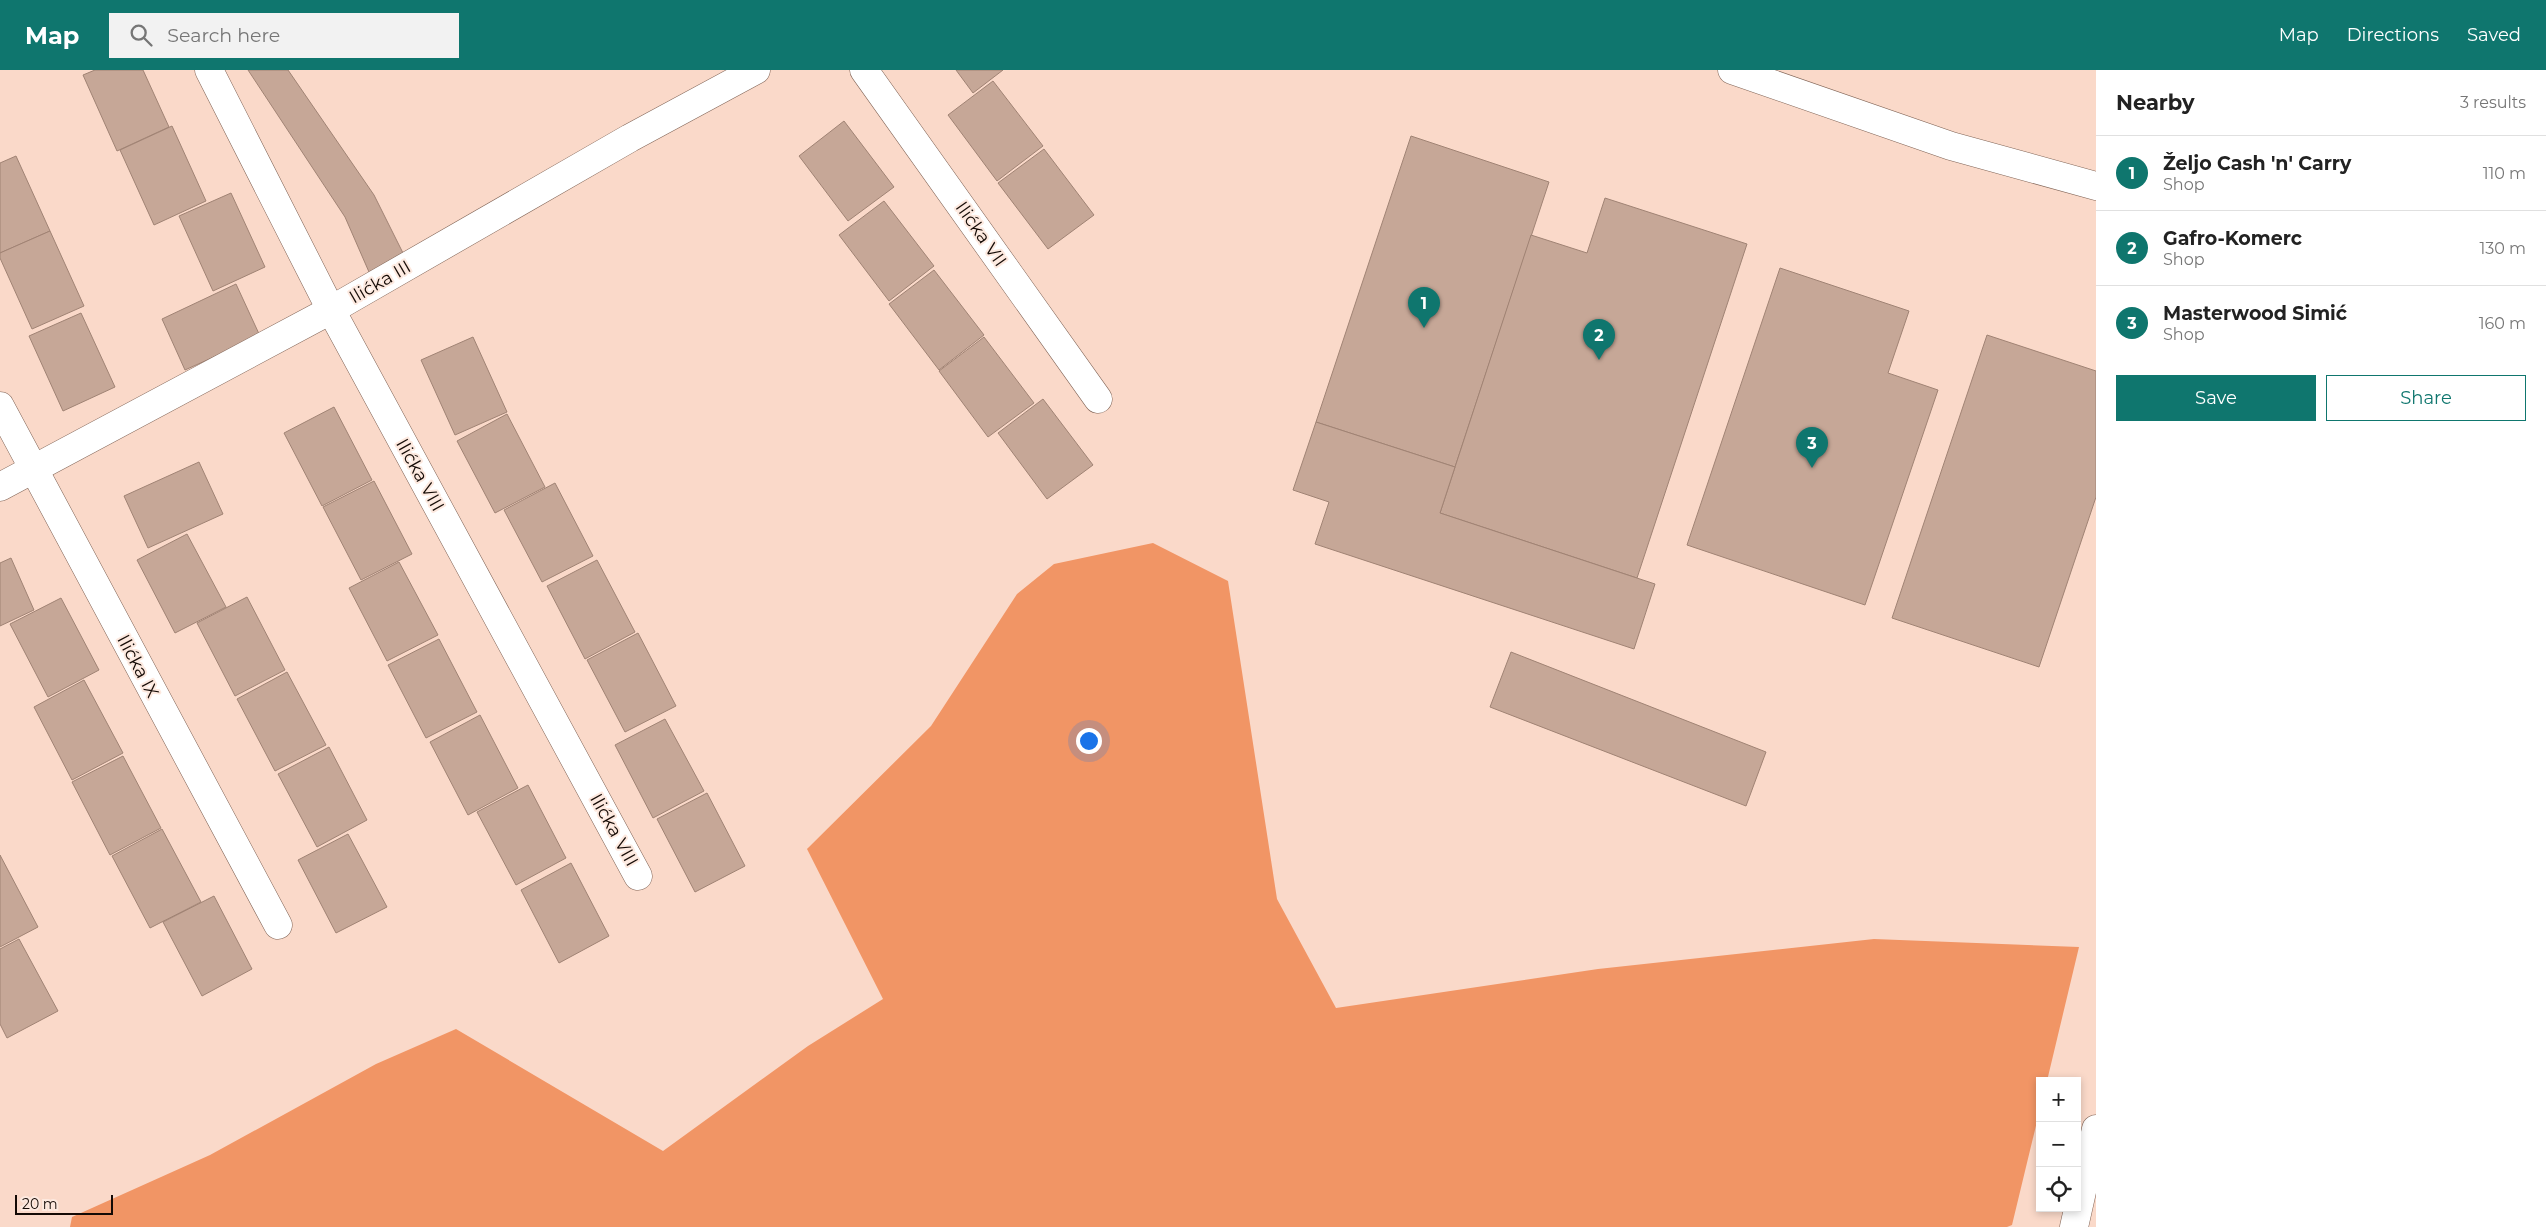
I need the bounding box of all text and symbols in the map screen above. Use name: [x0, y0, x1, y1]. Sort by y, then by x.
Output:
search box: [109, 13, 459, 58]
text: Map: [25, 21, 79, 50]
icon: search: [127, 21, 155, 49]
text: Search here: [167, 24, 280, 47]
text: Map: [2279, 24, 2319, 46]
text: Directions: [2347, 24, 2439, 46]
text: Saved: [2467, 24, 2521, 46]
text: Nearby: [2116, 90, 2195, 115]
text: 3 results: [2460, 93, 2526, 112]
text: Željo Cash 'n' Carry: [2163, 152, 2351, 175]
text: 1: [2129, 164, 2135, 183]
text: 110 m: [2483, 164, 2526, 183]
text: Shop: [2163, 175, 2205, 194]
street label: Ilićka VII: [951, 197, 1011, 271]
text: Gafro-Komerc: [2163, 227, 2302, 250]
text: 2: [2127, 239, 2137, 258]
text: 130 m: [2479, 239, 2526, 258]
text: Shop: [2163, 250, 2205, 269]
street label: Ilićka III: [345, 256, 415, 308]
pin: 1: [1408, 287, 1440, 328]
text: Masterwood Simić: [2163, 302, 2347, 325]
text: 3: [2127, 314, 2137, 333]
text: 160 m: [2479, 314, 2526, 333]
pin: 2: [1583, 319, 1615, 360]
text: Shop: [2163, 325, 2205, 344]
button: Save: [2116, 375, 2316, 421]
button: Share: [2326, 375, 2526, 421]
pin: 3: [1796, 427, 1828, 468]
street label: Ilićka VIII: [391, 435, 449, 515]
street label: Ilićka IX: [112, 631, 164, 701]
your location: [1076, 728, 1102, 754]
street label: Ilićka VIII: [585, 790, 643, 870]
map controls: [2036, 1077, 2081, 1212]
button: +: [2036, 1077, 2081, 1122]
button: −: [2036, 1122, 2081, 1167]
button: locate: [2036, 1167, 2081, 1212]
scale bar: [15, 1192, 112, 1215]
text: 20 m: [22, 1195, 58, 1213]

